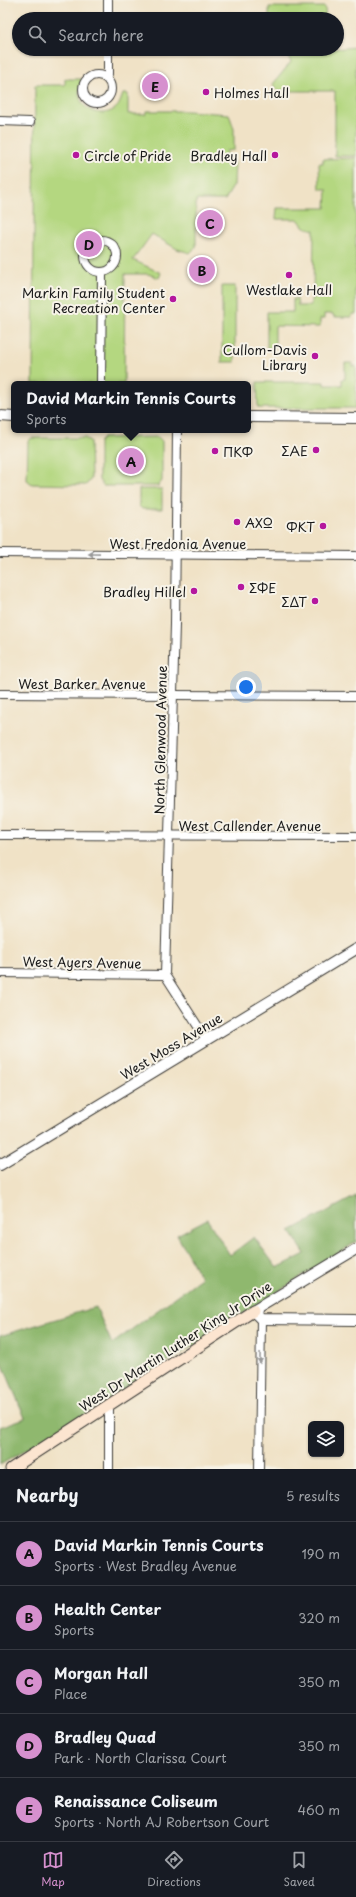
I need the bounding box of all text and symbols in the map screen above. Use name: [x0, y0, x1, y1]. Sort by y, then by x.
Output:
search box: [12, 12, 344, 56]
icon: search: [26, 23, 48, 45]
text: Search here: [58, 23, 144, 46]
pin: E: [142, 71, 168, 101]
place label: Holmes Hall: [214, 83, 289, 102]
marker: Holmes Hall: [201, 87, 211, 97]
place label: Circle of Pride: [84, 146, 171, 165]
place label: Bradley Hall: [190, 146, 267, 165]
marker: Circle of Pride: [71, 150, 81, 160]
marker: Bradley Hall: [270, 150, 280, 160]
pin: C: [197, 208, 223, 238]
pin: D: [76, 229, 102, 259]
pin: B: [189, 255, 215, 285]
marker: Westlake Hall: [284, 270, 294, 280]
place label: Westlake Hall: [246, 280, 332, 299]
place label: Markin Family Student Recreation Center: [22, 283, 166, 317]
marker: Markin Family Student Recreation Center: [168, 294, 178, 304]
place label: Cullom-Davis Library: [223, 340, 307, 374]
marker: Cullom-Davis Library: [310, 351, 320, 361]
popup: [11, 381, 251, 433]
text: David Markin Tennis Courts: [26, 386, 236, 409]
text: Sports: [26, 409, 66, 428]
place label: ΣΑΕ: [281, 441, 308, 460]
place label: ΠΚΦ: [223, 442, 253, 461]
marker: ΣΑΕ: [311, 445, 321, 455]
pin: A: [118, 446, 144, 476]
marker: ΠΚΦ: [210, 446, 220, 456]
place label: ΑΧΩ: [245, 513, 273, 532]
marker: ΑΧΩ: [232, 517, 242, 527]
place label: ΦΚΤ: [286, 517, 315, 536]
marker: ΦΚΤ: [318, 521, 328, 531]
street label: West Fredonia Avenue: [110, 534, 246, 553]
one-way arrow: [87, 551, 100, 557]
place label: ΣΦΕ: [249, 578, 276, 597]
place label: Bradley Hillel: [103, 582, 186, 601]
marker: ΣΦΕ: [236, 582, 246, 592]
marker: Bradley Hillel: [189, 586, 199, 596]
place label: ΣΔΤ: [281, 592, 307, 611]
marker: ΣΔΤ: [310, 596, 320, 606]
street label: North Glenwood Avenue: [149, 665, 171, 815]
street label: West Barker Avenue: [18, 674, 146, 693]
your location: [236, 677, 256, 697]
street label: West Callender Avenue: [179, 816, 321, 835]
street label: West Ayers Avenue: [22, 951, 142, 973]
street label: West Moss Avenue: [117, 1008, 225, 1084]
street label: West Dr Martin Luther King Jr Drive: [75, 1276, 275, 1415]
one-way arrow: [257, 1352, 263, 1365]
map controls: [308, 1421, 344, 1457]
button: layers: [308, 1421, 344, 1457]
text: Nearby: [16, 1482, 78, 1508]
text: 5 results: [286, 1486, 340, 1505]
text: David Markin Tennis Courts: [54, 1533, 263, 1556]
text: A: [24, 1544, 34, 1563]
text: 190 m: [301, 1544, 340, 1563]
text: Sports · West Bradley Avenue: [54, 1556, 237, 1575]
text: Health Center: [54, 1597, 161, 1620]
text: B: [25, 1608, 33, 1627]
text: 320 m: [298, 1608, 340, 1627]
text: Sports: [54, 1620, 94, 1639]
text: Morgan Hall: [54, 1661, 148, 1684]
text: C: [24, 1672, 34, 1691]
text: 350 m: [298, 1672, 340, 1691]
text: Place: [54, 1684, 87, 1703]
text: Bradley Quad: [54, 1725, 156, 1748]
text: D: [24, 1736, 34, 1755]
text: 350 m: [298, 1736, 340, 1755]
text: Park · North Clarissa Court: [54, 1748, 227, 1767]
text: Renaissance Coliseum: [54, 1789, 218, 1812]
text: E: [25, 1800, 33, 1819]
text: 460 m: [297, 1800, 340, 1819]
text: Sports · North AJ Robertson Court: [54, 1812, 269, 1831]
tab: Map: [41, 1849, 65, 1890]
tab: Directions: [147, 1849, 201, 1890]
tab: Saved: [283, 1849, 315, 1890]

